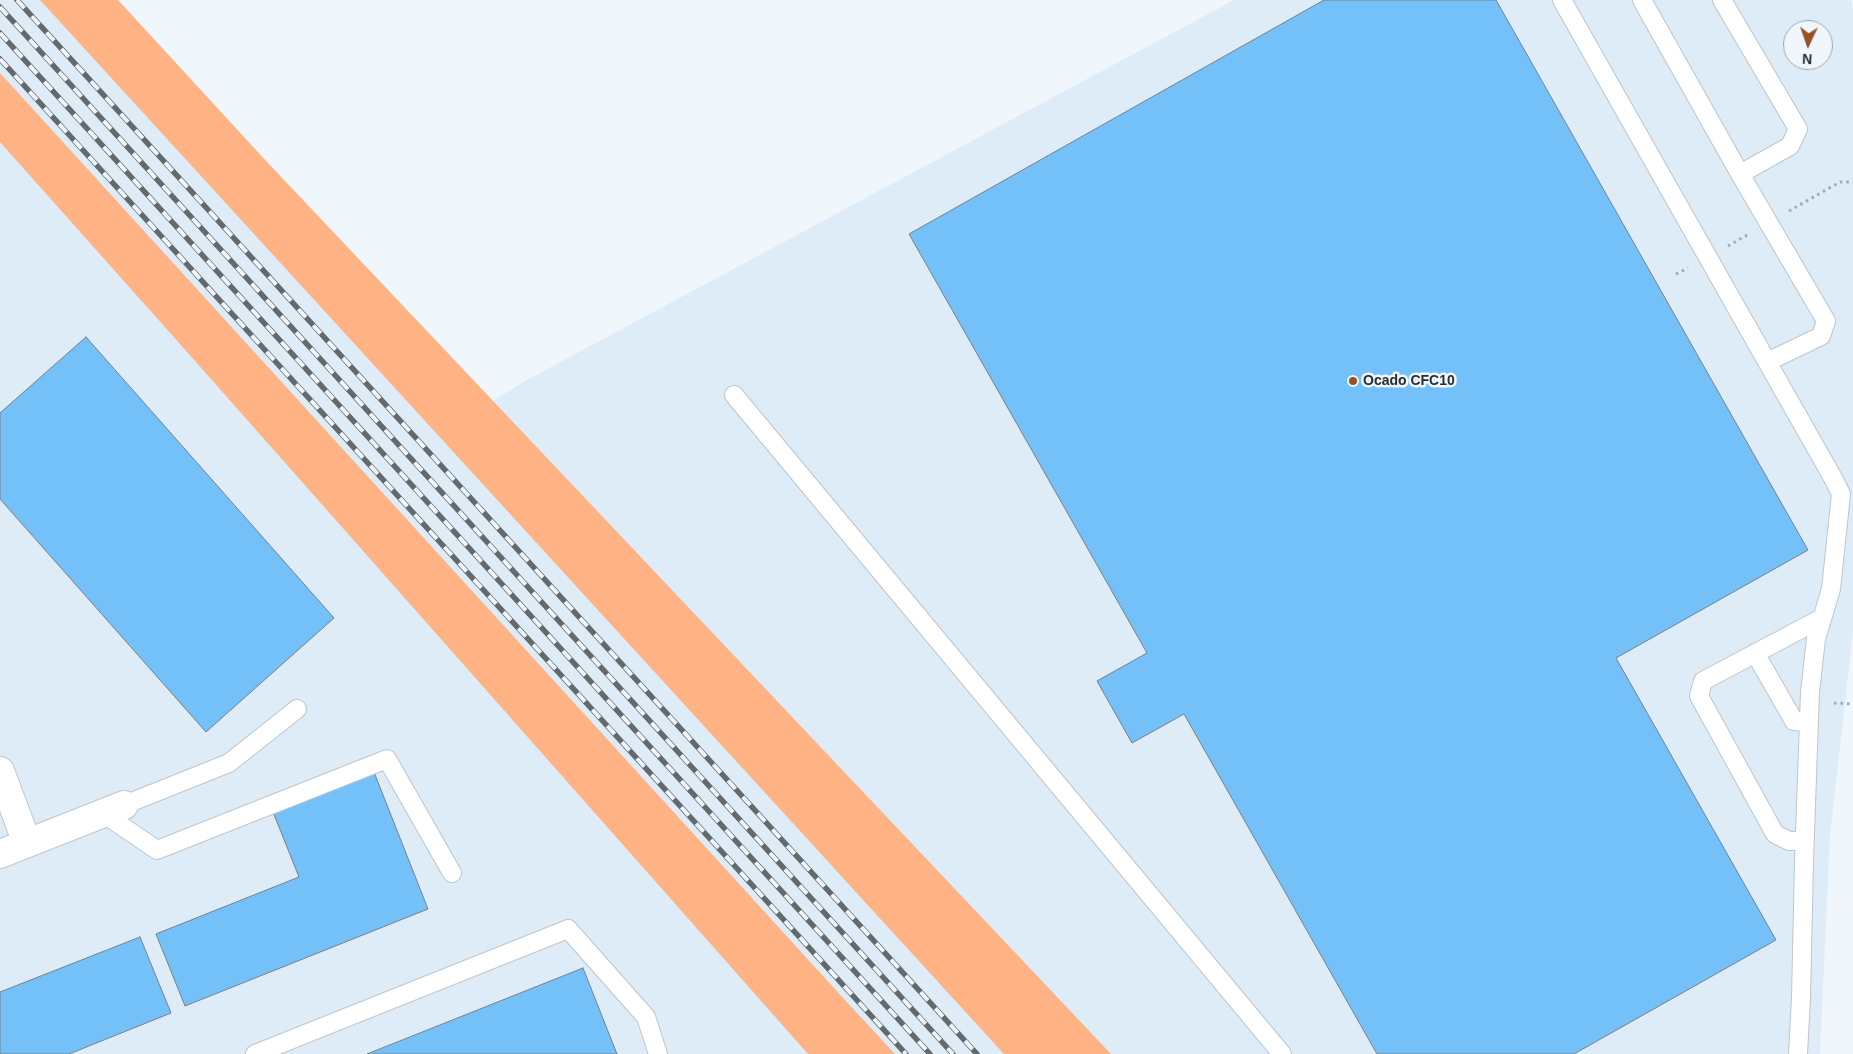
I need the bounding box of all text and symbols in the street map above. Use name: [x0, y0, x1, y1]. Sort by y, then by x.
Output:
north arrow: [1783, 20, 1833, 70]
text: N: [1802, 51, 1813, 67]
place label: Ocado CFC10: [1363, 373, 1455, 389]
marker: Ocado CFC10: [1347, 375, 1359, 387]

